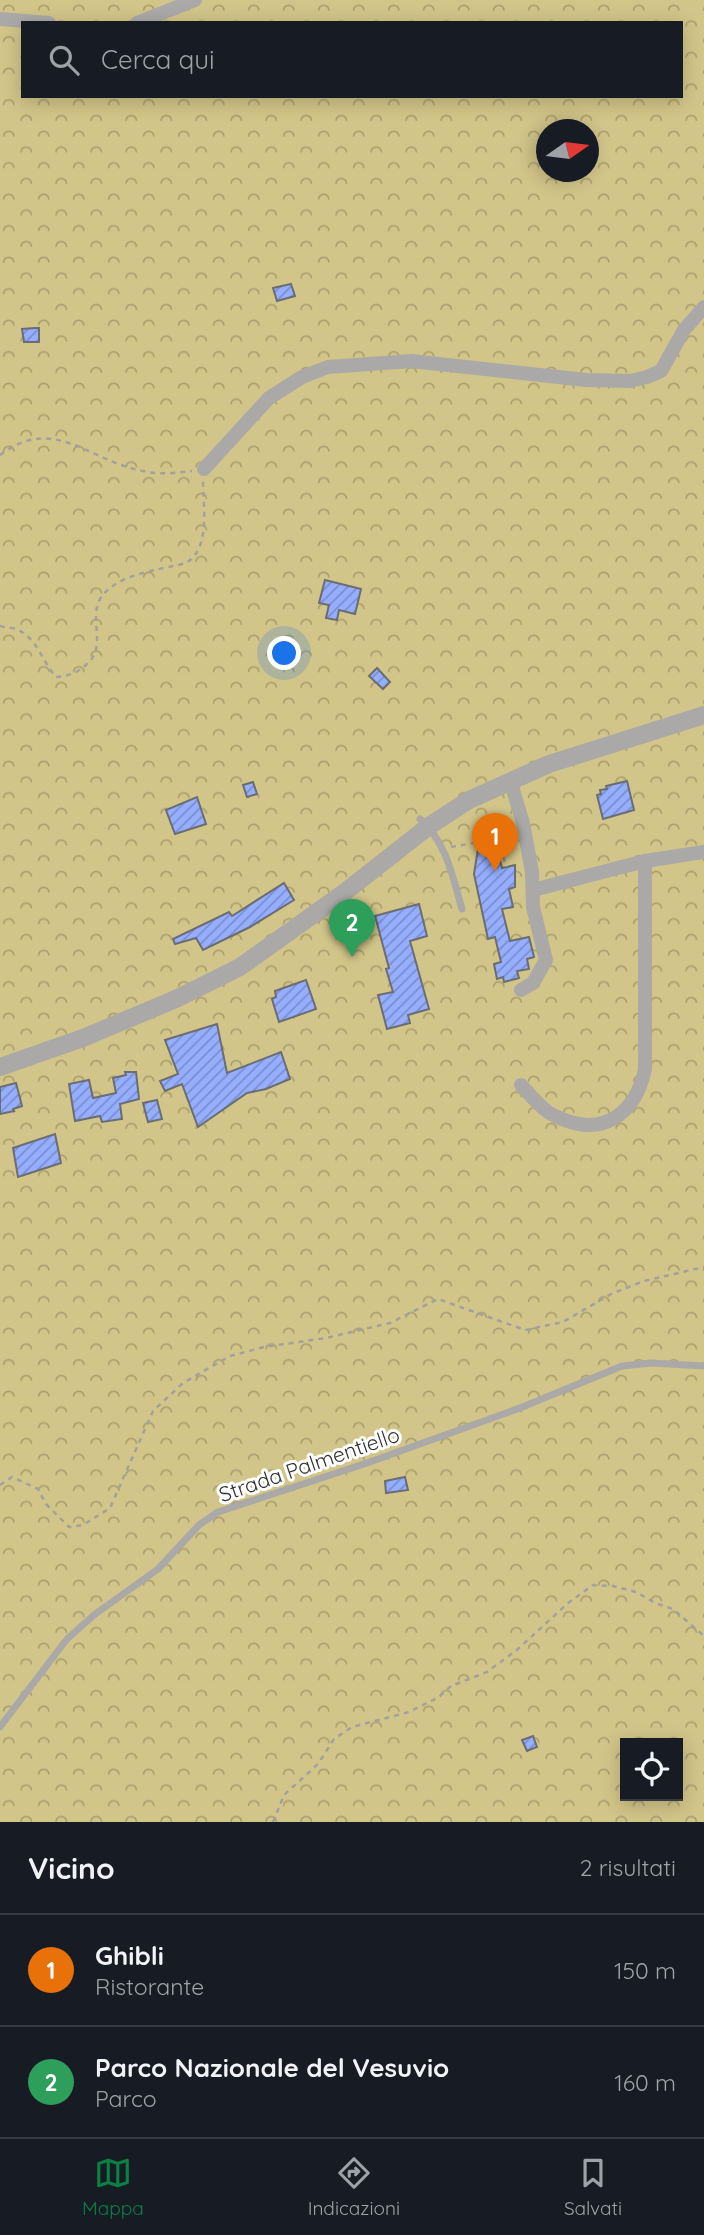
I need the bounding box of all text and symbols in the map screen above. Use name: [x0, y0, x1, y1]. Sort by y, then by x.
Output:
search box: [21, 21, 683, 98]
icon: search: [45, 41, 83, 79]
text: Cerca qui: [101, 43, 215, 76]
north arrow: [536, 119, 599, 182]
your location: [267, 636, 301, 670]
pin: 1: [472, 813, 518, 871]
pin: 2: [329, 899, 375, 957]
street label: Strada Palmentiello: [215, 1421, 403, 1507]
map controls: [620, 1738, 683, 1801]
button: locate: [620, 1738, 683, 1801]
text: Vicino: [28, 1849, 115, 1887]
text: 2 risultati: [580, 1853, 676, 1882]
text: Ghibli: [95, 1939, 164, 1972]
text: 1: [47, 1956, 55, 1985]
text: 150 m: [614, 1956, 676, 1985]
text: Ristorante: [95, 1972, 204, 2001]
text: Parco Nazionale del Vesuvio: [95, 2051, 449, 2084]
text: 2: [44, 2068, 58, 2097]
text: 160 m: [614, 2068, 676, 2097]
text: Parco: [95, 2084, 157, 2113]
tab: Mappa: [82, 2154, 144, 2220]
tab: Indicazioni: [308, 2154, 400, 2220]
tab: Salvati: [564, 2154, 622, 2220]

